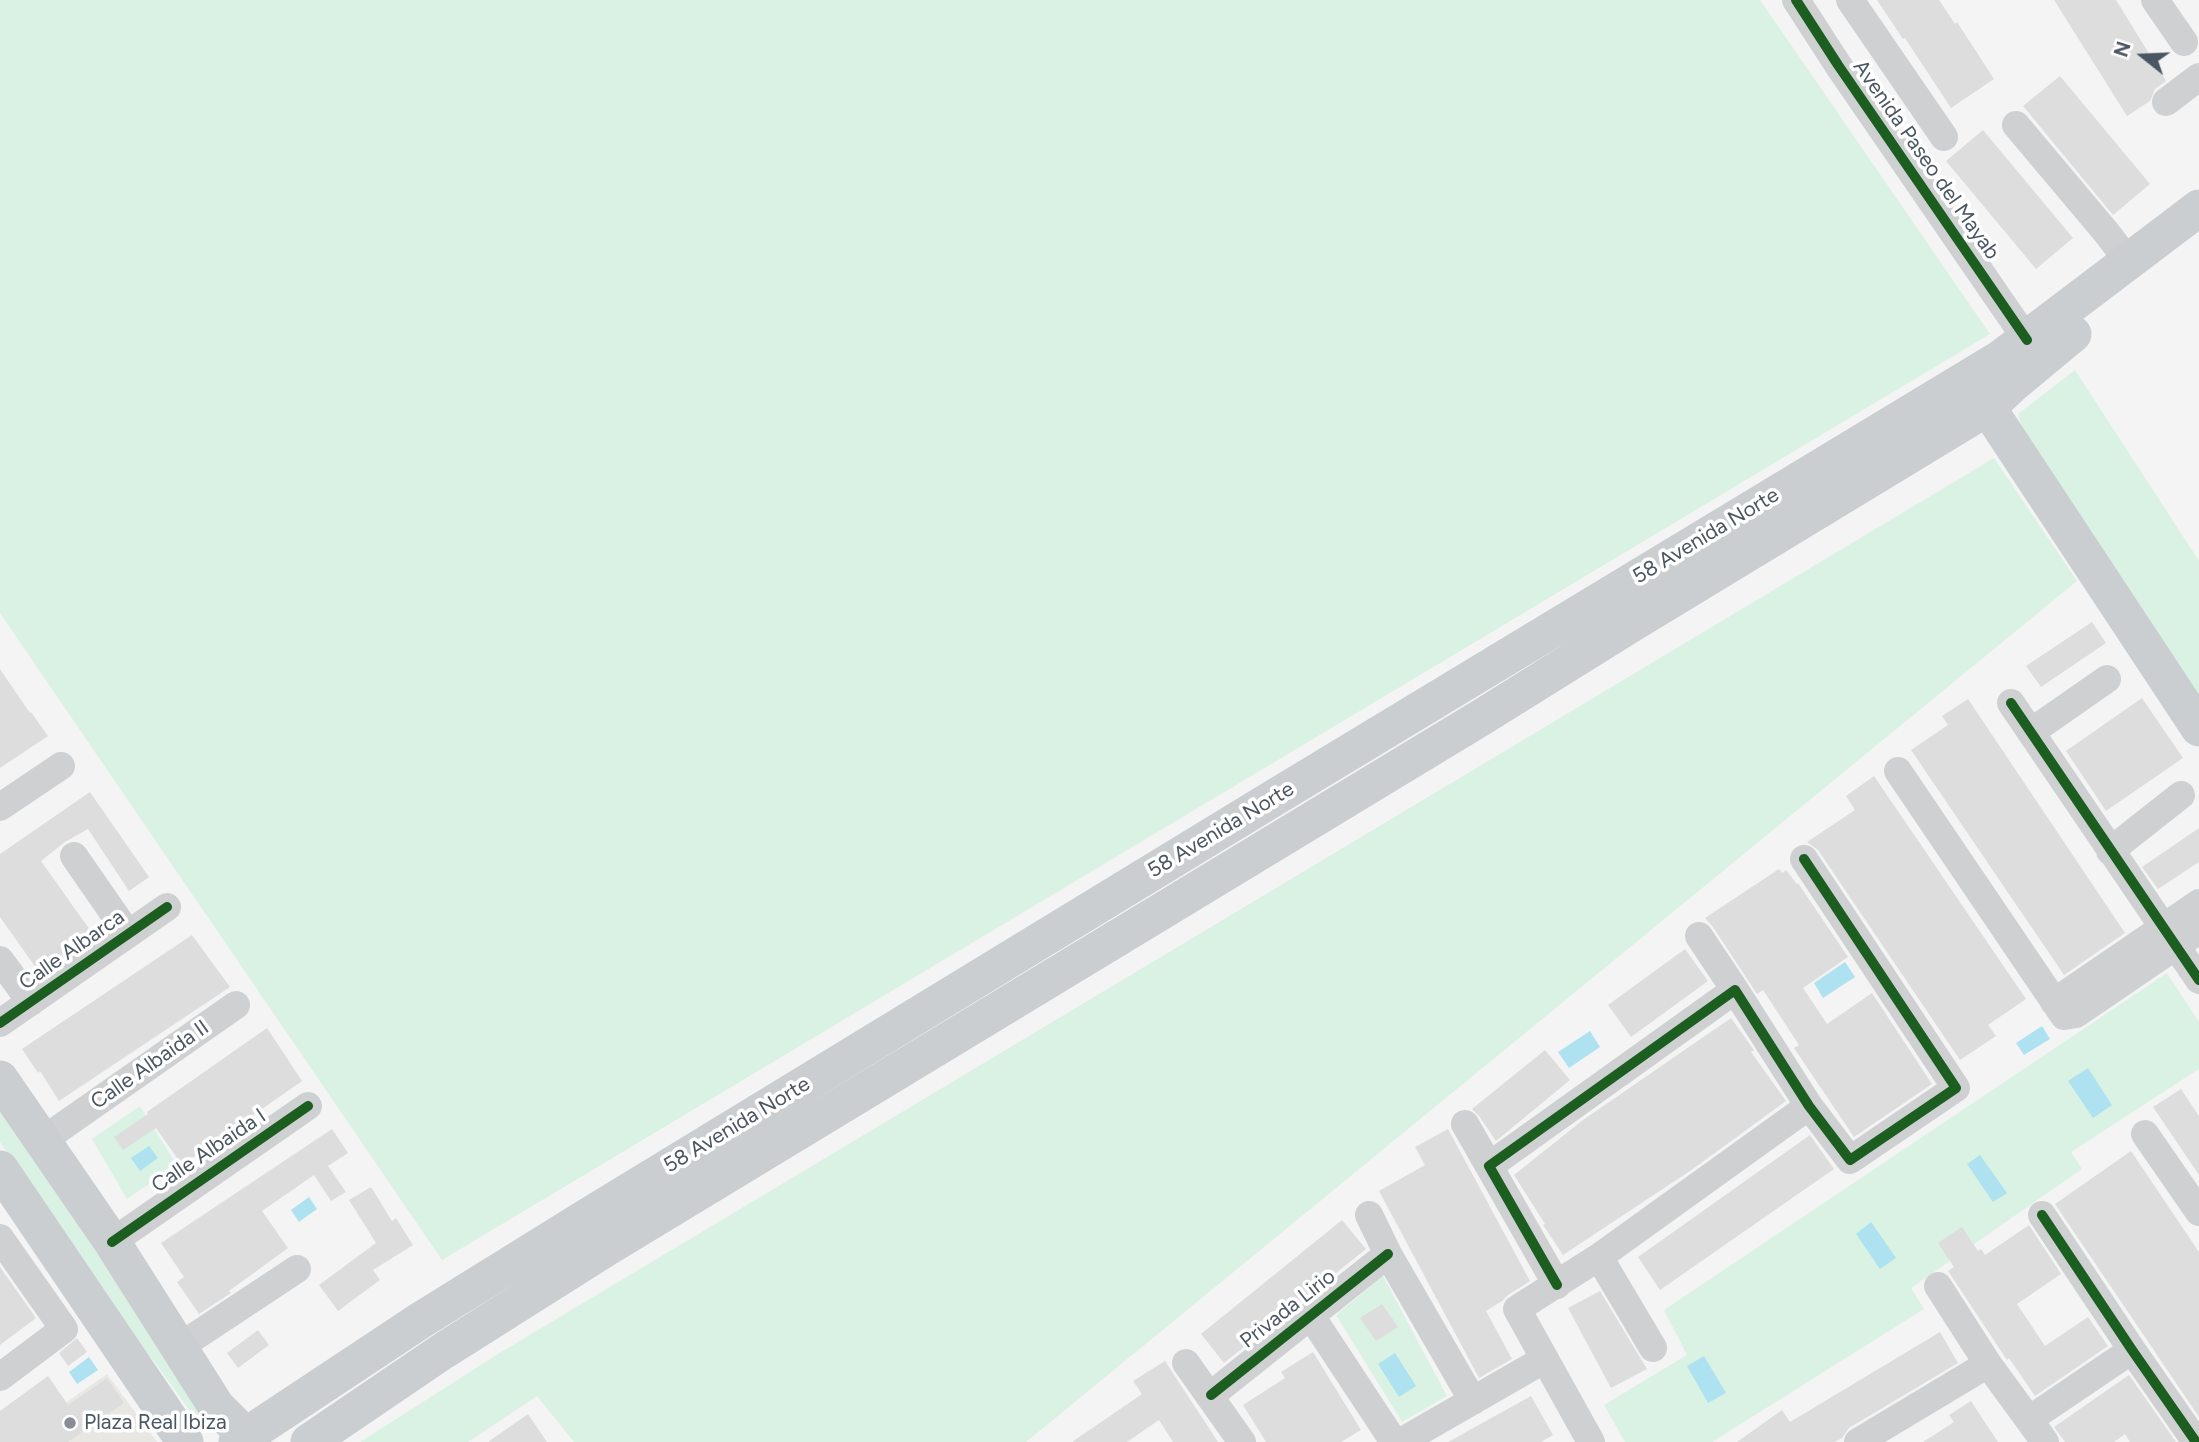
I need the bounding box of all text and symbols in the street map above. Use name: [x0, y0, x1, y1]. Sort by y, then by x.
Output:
north arrow: [2108, 21, 2178, 91]
text: N: [2109, 39, 2136, 60]
street label: Avenida Paseo del Mayab: [1847, 55, 2005, 265]
street label: 58 Avenida Norte: [1628, 482, 1784, 590]
street label: 58 Avenida Norte: [1143, 776, 1299, 884]
street label: Calle Albarca: [14, 904, 130, 996]
street label: Calle Albaida II: [86, 1015, 214, 1115]
street label: 58 Avenida Norte: [659, 1071, 815, 1179]
street label: Calle Albaida I: [147, 1104, 271, 1198]
street label: Privada Lirio: [1235, 1264, 1341, 1354]
place label: Plaza Real Ibiza: [84, 1410, 227, 1436]
marker: Plaza Real Ibiza: [62, 1415, 78, 1431]

